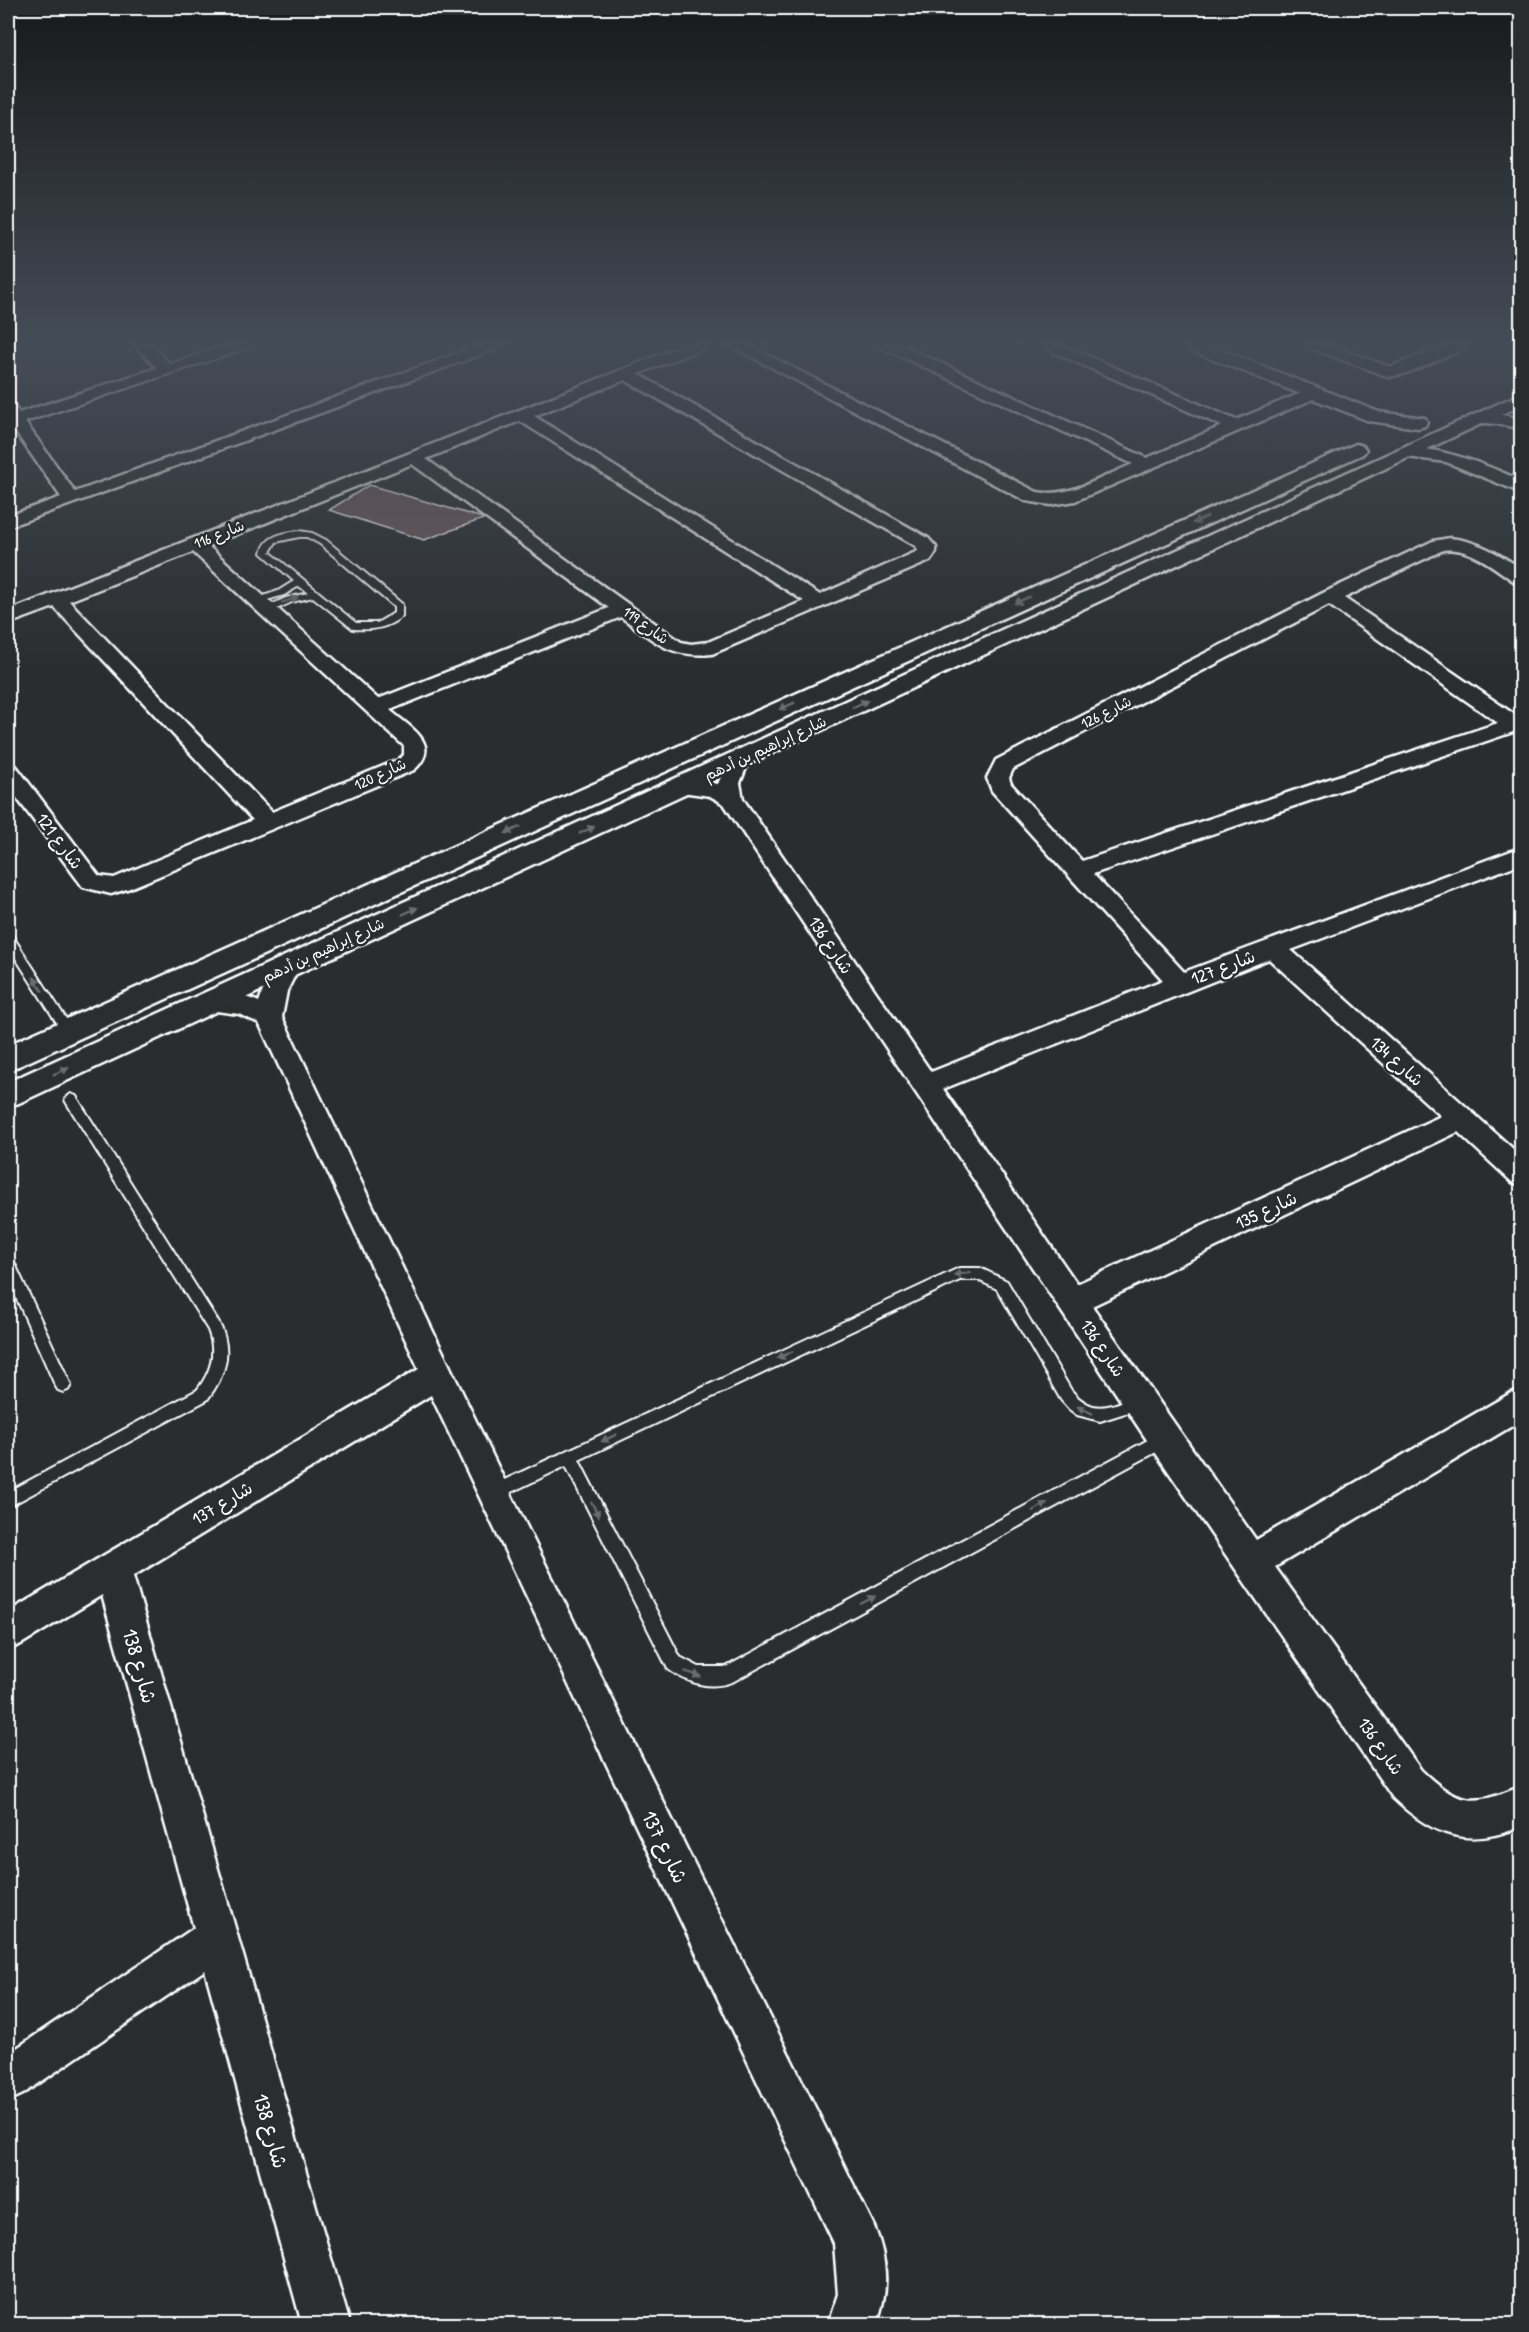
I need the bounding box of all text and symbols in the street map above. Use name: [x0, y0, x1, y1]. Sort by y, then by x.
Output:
street label: شارع 116: [191, 514, 247, 554]
one-way arrow: [1190, 515, 1208, 525]
one-way arrow: [281, 595, 299, 605]
one-way arrow: [1013, 596, 1031, 605]
street label: شارع 119: [619, 601, 673, 649]
street label: شارع 126: [1077, 690, 1135, 734]
one-way arrow: [851, 700, 868, 709]
one-way arrow: [778, 702, 795, 711]
street label: شارع إبراهيم بن أدهم: [700, 710, 830, 787]
street label: شارع 120: [351, 753, 409, 795]
street label: شارع 121: [31, 808, 89, 874]
one-way arrow: [505, 825, 522, 834]
one-way arrow: [579, 825, 596, 834]
one-way arrow: [401, 906, 418, 915]
street label: شارع 136: [802, 911, 860, 979]
street label: شارع إبراهيم بن أدهم: [258, 912, 388, 989]
street label: شارع 127: [1187, 943, 1259, 991]
one-way arrow: [32, 976, 43, 993]
street label: شارع 134: [1365, 1030, 1429, 1092]
one-way arrow: [52, 1066, 69, 1075]
street label: شارع 135: [1231, 1185, 1301, 1235]
one-way arrow: [952, 1270, 971, 1279]
street label: شارع 136: [1074, 1314, 1132, 1382]
one-way arrow: [777, 1350, 794, 1359]
one-way arrow: [1076, 1406, 1093, 1415]
one-way arrow: [600, 1434, 617, 1443]
street label: شارع 137: [187, 1475, 257, 1531]
one-way arrow: [591, 1501, 600, 1518]
one-way arrow: [1031, 1502, 1048, 1512]
one-way arrow: [860, 1595, 877, 1605]
street label: شارع 138: [115, 1625, 164, 1707]
one-way arrow: [684, 1669, 702, 1679]
street label: شارع 136: [1352, 1712, 1410, 1780]
street label: شارع 137: [634, 1806, 695, 1889]
street label: شارع 138: [246, 2090, 295, 2172]

